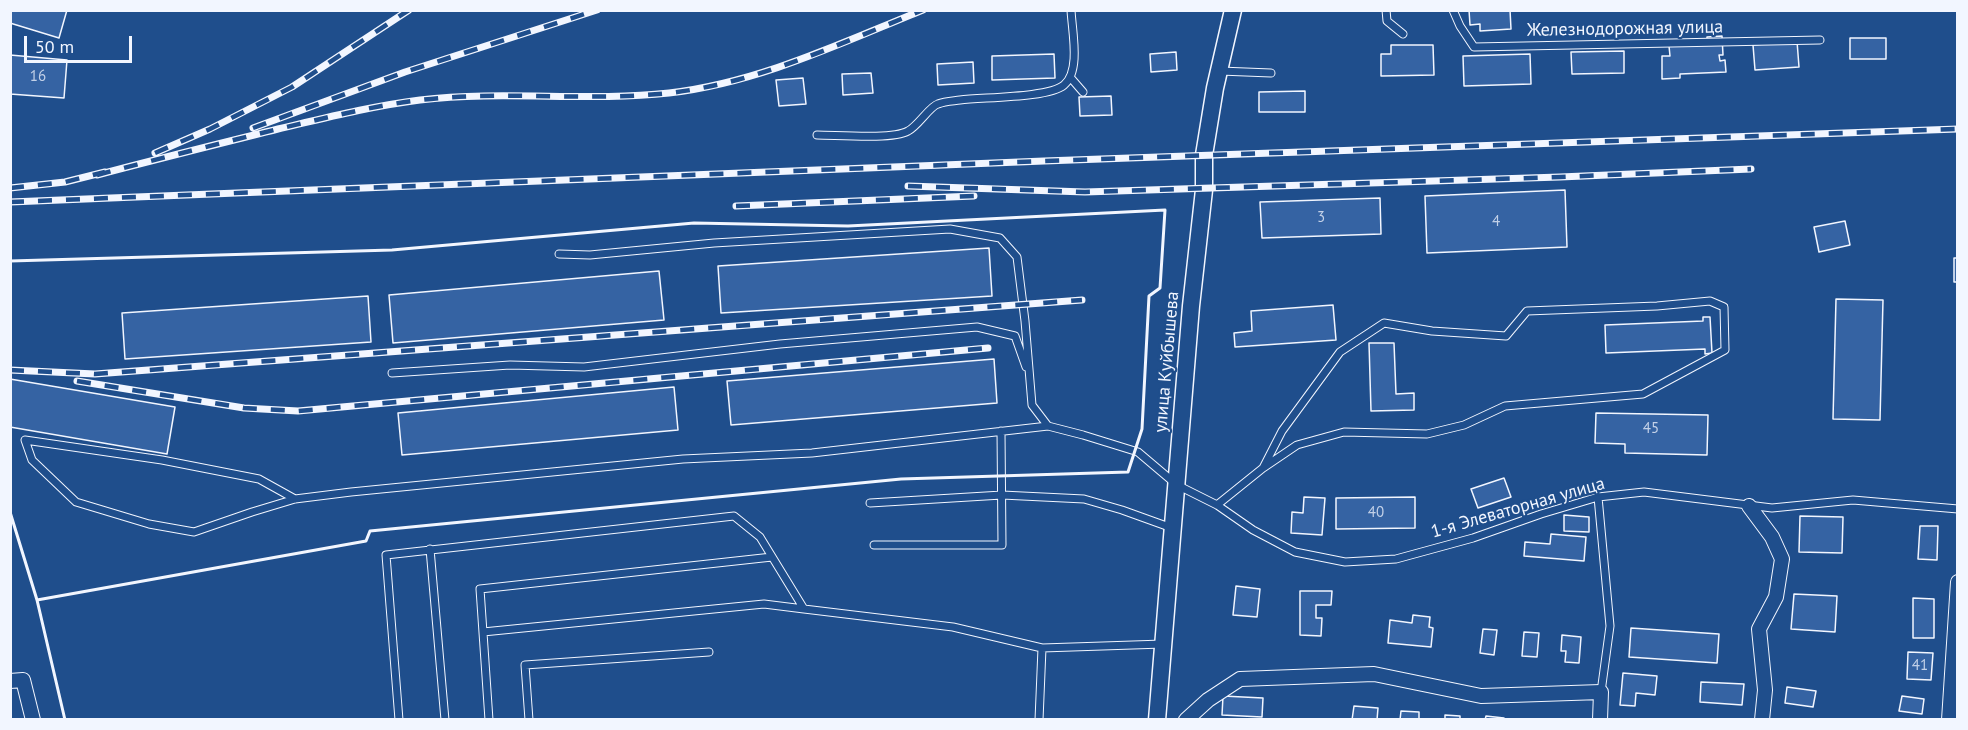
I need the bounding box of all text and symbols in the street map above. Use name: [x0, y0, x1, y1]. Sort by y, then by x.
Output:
street label: Железнодорожная улица: [1527, 16, 1723, 42]
scale bar: [27, 24, 135, 62]
text: 50 m: [35, 35, 74, 58]
house number: 16: [30, 68, 46, 86]
house number: 3: [1317, 209, 1325, 227]
house number: 4: [1492, 213, 1500, 231]
street label: улица Куйбышева: [1150, 291, 1184, 433]
house number: 45: [1643, 420, 1659, 438]
street label: 1-я Элеваторная улица: [1429, 473, 1607, 543]
house number: 40: [1368, 504, 1384, 522]
house number: 41: [1912, 657, 1928, 675]

